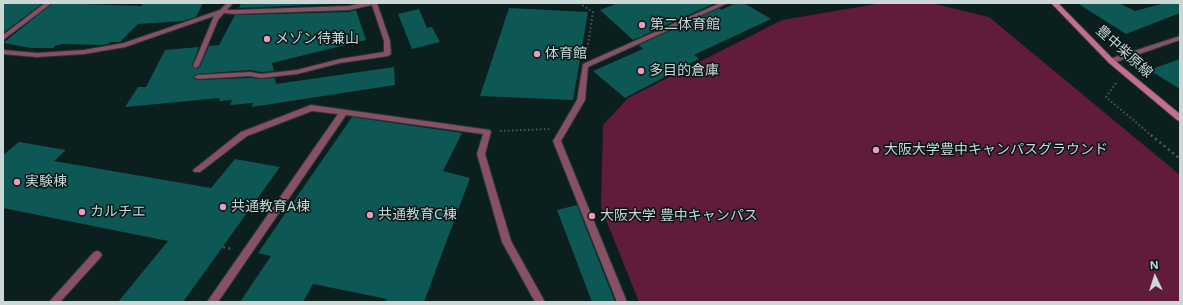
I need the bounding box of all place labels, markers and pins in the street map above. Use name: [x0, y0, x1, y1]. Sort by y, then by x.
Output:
place label: 第二体育館: [650, 17, 720, 33]
marker: 第二体育館: [637, 20, 647, 30]
place label: メゾン待兼山: [275, 31, 359, 47]
marker: メゾン待兼山: [262, 34, 272, 44]
place label: 体育館: [545, 46, 587, 62]
marker: 体育館: [532, 49, 542, 59]
place label: 多目的倉庫: [649, 63, 719, 79]
marker: 多目的倉庫: [636, 66, 646, 76]
place label: 大阪大学豊中キャンパスグラウンド: [884, 142, 1108, 158]
marker: 大阪大学豊中キャンパスグラウンド: [871, 145, 881, 155]
place label: 実験棟: [25, 174, 67, 190]
marker: 実験棟: [12, 177, 22, 187]
place label: 共通教育A棟: [231, 199, 310, 215]
marker: 共通教育A棟: [218, 202, 228, 212]
place label: カルチエ: [90, 204, 146, 220]
marker: カルチエ: [77, 207, 87, 217]
place label: 共通教育C棟: [378, 207, 457, 223]
place label: 大阪大学 豊中キャンパス: [600, 208, 758, 224]
marker: 共通教育C棟: [365, 210, 375, 220]
marker: 大阪大学 豊中キャンパス: [587, 211, 597, 221]

